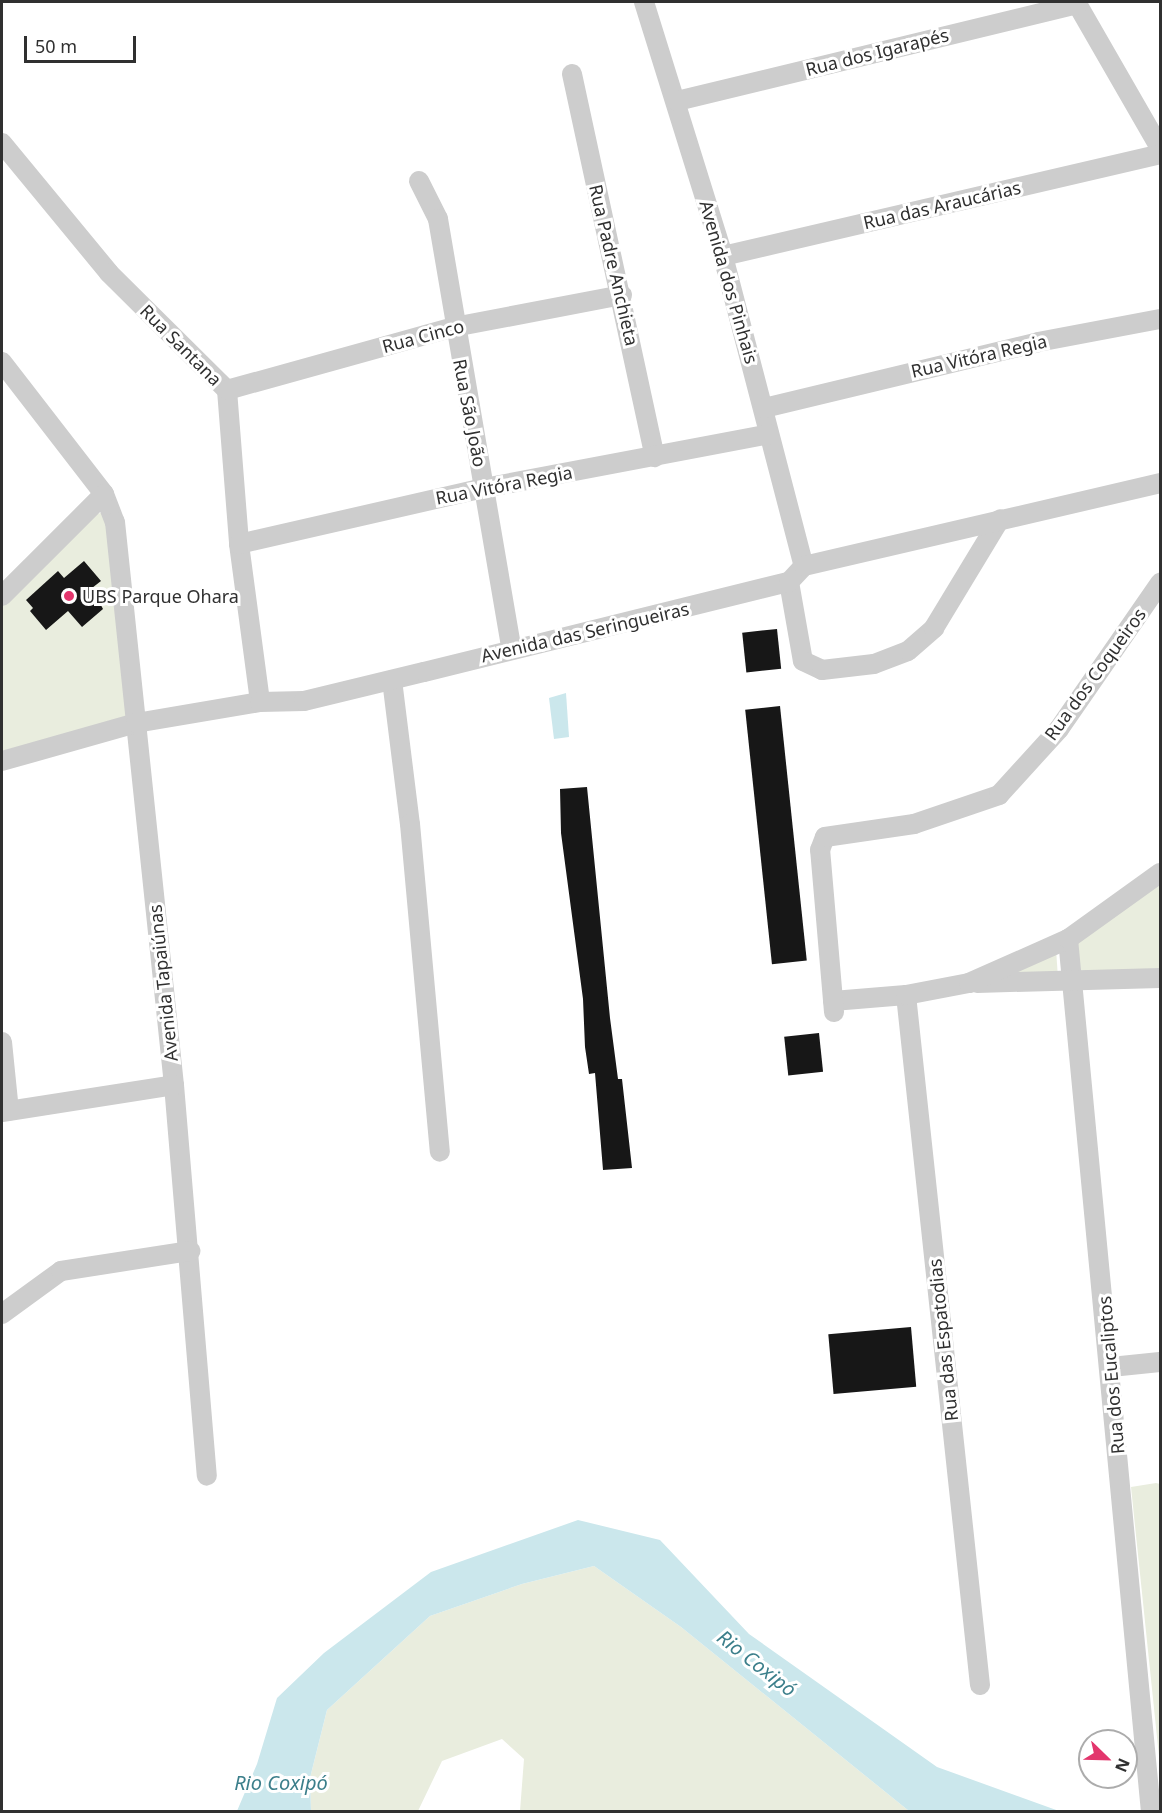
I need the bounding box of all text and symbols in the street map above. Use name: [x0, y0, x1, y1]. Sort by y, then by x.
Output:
scale bar: [27, 24, 140, 62]
street label: Rua dos Igarapés: [803, 24, 951, 80]
text: 50 m: [35, 34, 77, 58]
street label: Rua das Araucárias: [861, 176, 1023, 234]
street label: Rua Padre Anchieta: [585, 182, 643, 348]
street label: Avenida dos Pinhais: [695, 198, 763, 366]
street label: Rua Santana: [136, 300, 226, 390]
street label: Rua Cinco: [380, 315, 466, 357]
street label: Rua Vitóra Regia: [909, 330, 1049, 382]
street label: Rua São João: [449, 357, 491, 469]
street label: Rua Vitóra Regia: [434, 461, 574, 509]
place label: UBS Parque Ohara: [82, 585, 239, 607]
marker: UBS Parque Ohara: [60, 587, 78, 605]
street label: Avenida das Seringueiras: [479, 598, 691, 666]
street label: Rua dos Coqueiros: [1040, 604, 1150, 744]
street label: Avenida Tapaiúnas: [144, 903, 182, 1063]
street label: Rua das Espatodias: [924, 1258, 962, 1422]
street label: Rua dos Eucaliptos: [1093, 1295, 1129, 1455]
water label: Rio Coxipó: [713, 1625, 801, 1701]
north arrow: [1078, 1729, 1138, 1789]
text: N: [1110, 1755, 1135, 1776]
water label: Rio Coxipó: [234, 1770, 328, 1794]

